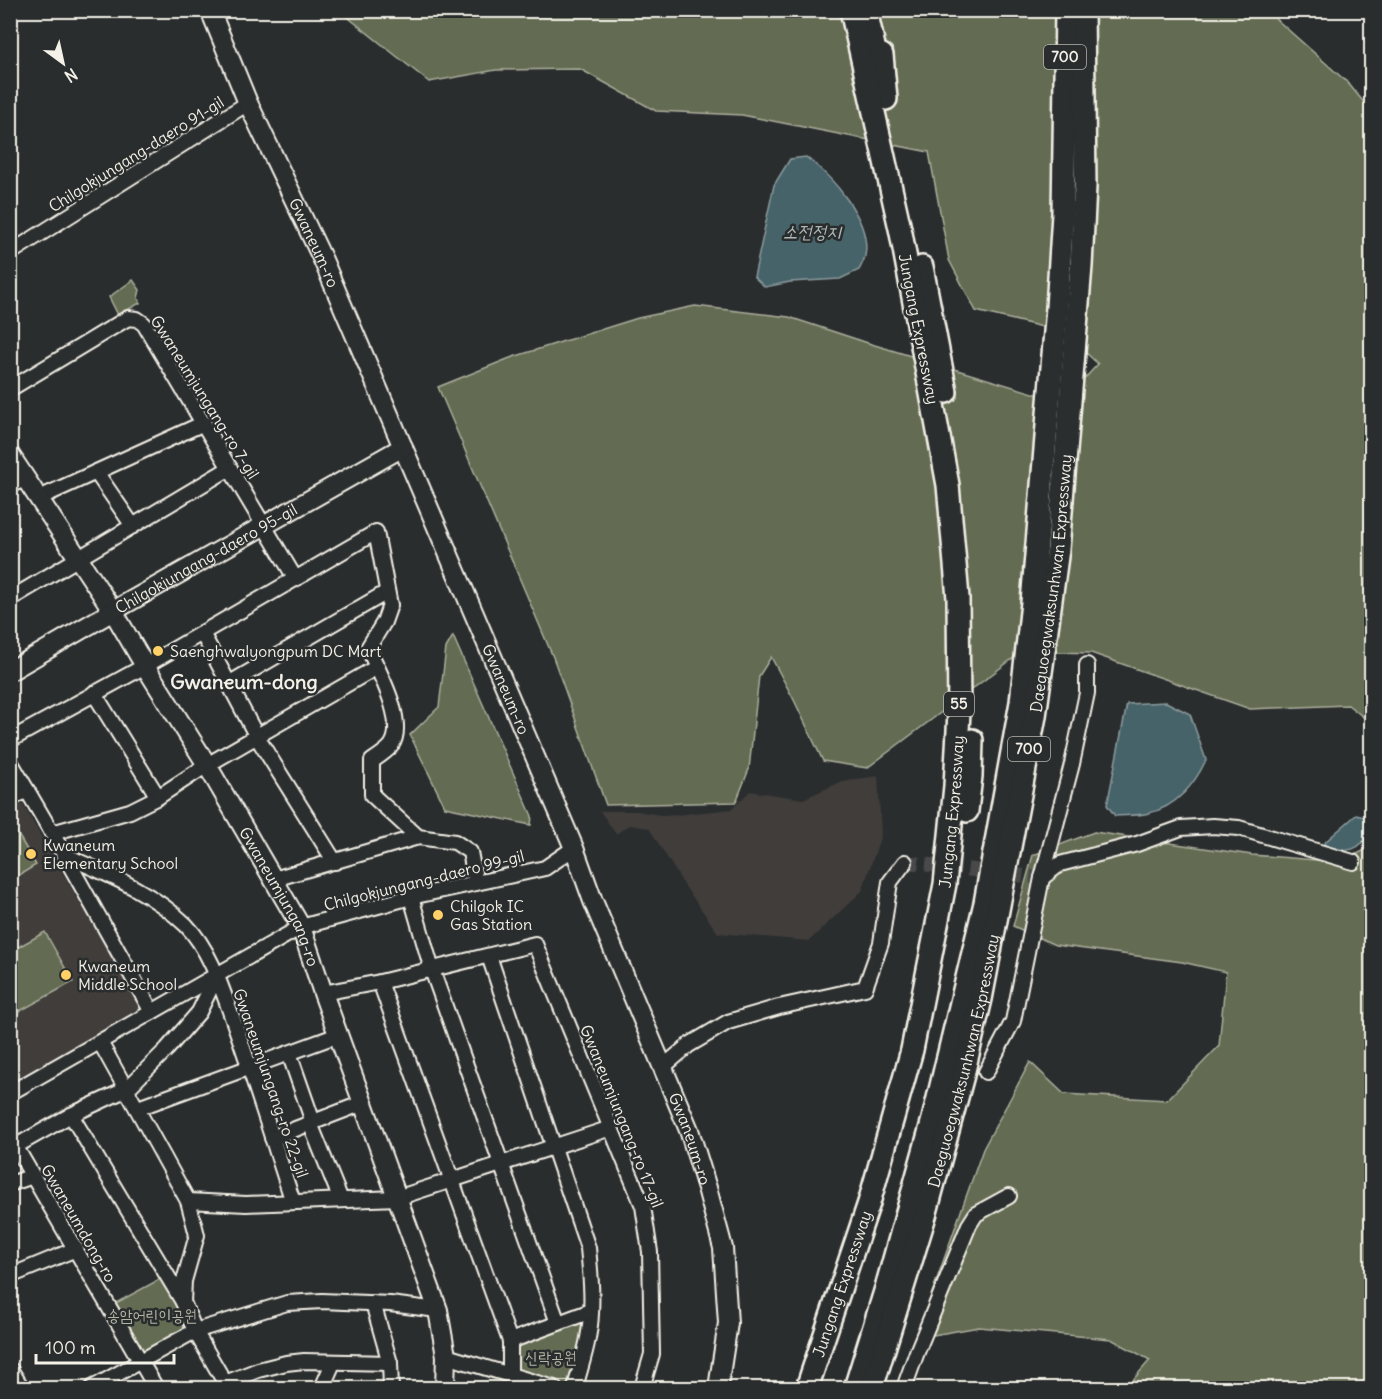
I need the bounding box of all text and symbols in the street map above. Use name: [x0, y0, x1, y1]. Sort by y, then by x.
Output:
north arrow: [33, 33, 93, 93]
road number: 700: [1044, 45, 1086, 69]
text: N: [61, 64, 81, 87]
street label: Chilgokjungang-daero 91-gil: [45, 92, 227, 216]
street label: Gwaneum-ro: [285, 195, 344, 290]
water label: 소전정지: [783, 220, 843, 243]
street label: Jungang Expressway: [895, 252, 943, 406]
street label: Gwaneumjungang-ro 7-gil: [146, 312, 264, 482]
street label: Daeguoegwaksunhwan Expressway: [1026, 453, 1076, 714]
street label: Chilgokjungang-daero 95-gil: [111, 499, 301, 618]
place label: Saenghwalyongpum DC Mart: [170, 641, 382, 661]
street label: Gwaneum-ro: [478, 641, 534, 737]
marker: Saenghwalyongpum DC Mart: [151, 644, 165, 658]
district label: Gwaneum-dong: [170, 669, 318, 694]
road number: 55: [944, 692, 974, 716]
street label: Jungang Expressway: [935, 735, 968, 889]
road number: 700: [1008, 737, 1050, 761]
street label: Gwaneumjungang-ro: [235, 823, 323, 969]
place label: Kwaneum Elementary School: [43, 835, 178, 873]
street label: Chilgokjungang-daero 99-gil: [322, 845, 526, 915]
marker: Kwaneum Elementary School: [24, 847, 38, 861]
place label: Chilgok IC Gas Station: [450, 896, 532, 934]
marker: Chilgok IC Gas Station: [431, 908, 445, 922]
street label: Daeguoegwaksunhwan Expressway: [923, 932, 1003, 1190]
place label: Kwaneum Middle School: [78, 956, 177, 994]
marker: Kwaneum Middle School: [59, 968, 73, 982]
street label: Gwaneumjungang-ro 22-gil: [229, 986, 313, 1180]
street label: Gwaneumjungang-ro 17-gil: [576, 1022, 668, 1210]
street label: Gwaneum-ro: [664, 1090, 715, 1187]
street label: Gwaneumdong-ro: [37, 1160, 121, 1286]
street label: Jungang Expressway: [808, 1208, 876, 1359]
park label: 송암어린이공원: [107, 1305, 197, 1325]
scale bar: [36, 1327, 174, 1365]
text: 100 m: [45, 1336, 96, 1359]
park label: 신락공원: [525, 1347, 577, 1367]

